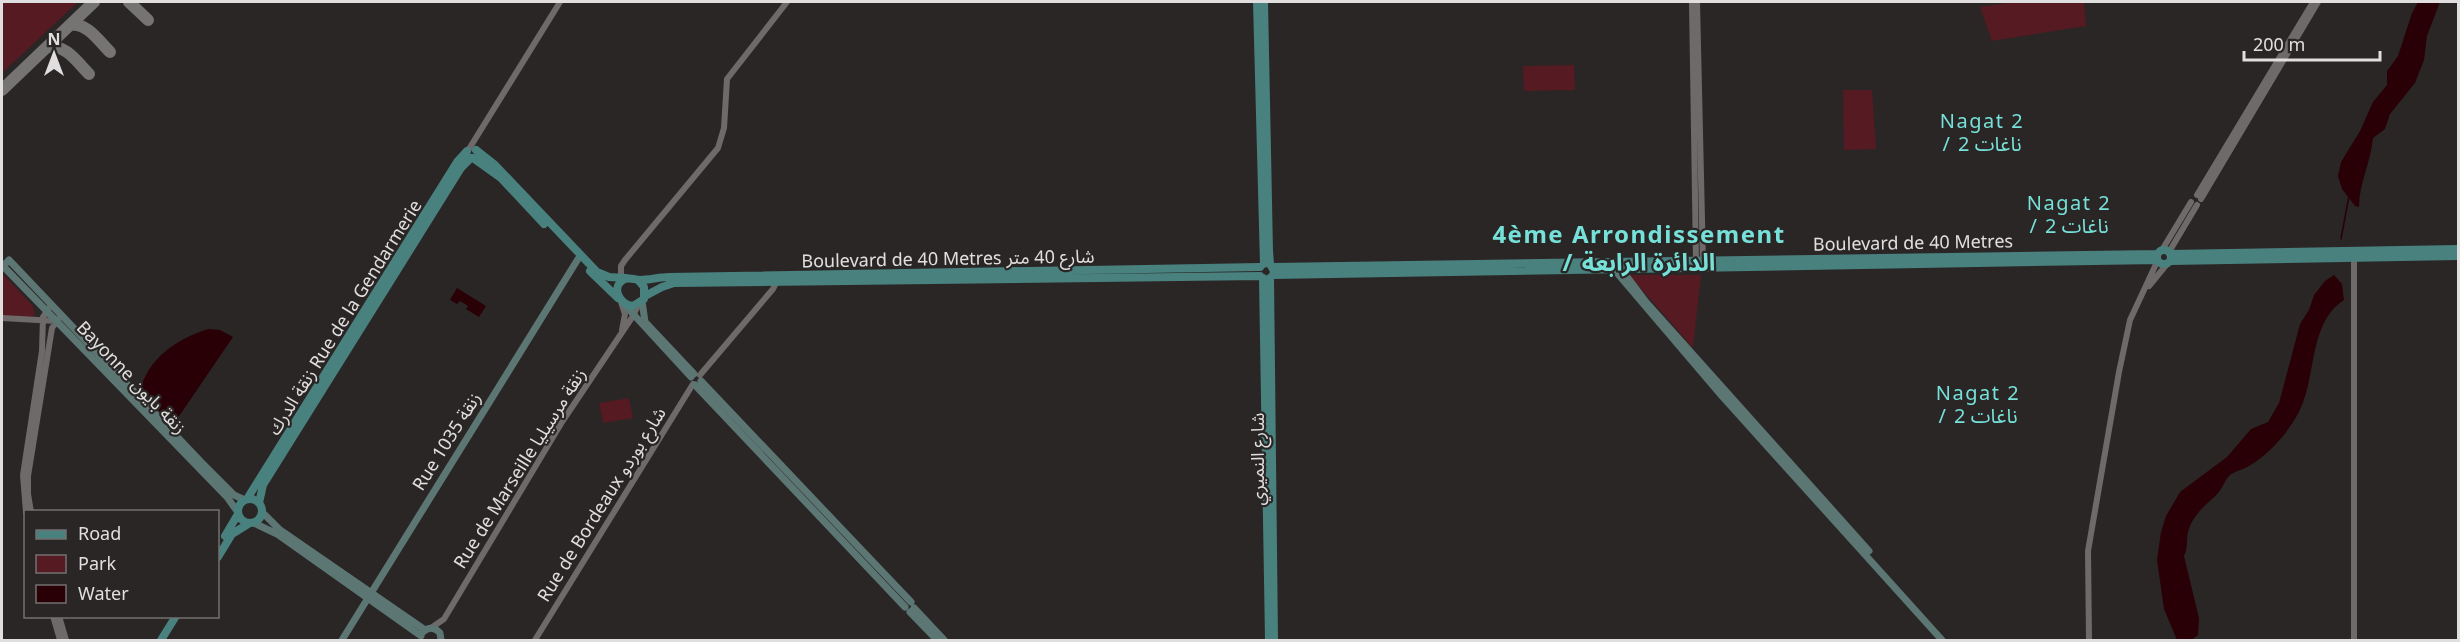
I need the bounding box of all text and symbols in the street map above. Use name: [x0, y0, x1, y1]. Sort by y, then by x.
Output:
north arrow: [24, 24, 84, 84]
scale bar: [2244, 24, 2380, 62]
text: N: [47, 28, 61, 50]
text: 200 m: [2253, 32, 2305, 56]
district label: Nagat 2 / ناغات 2: [1940, 107, 2024, 157]
district label: Nagat 2 / ناغات 2: [2027, 189, 2111, 239]
street label: زنقة الدرك Rue de la Gendarmerie: [261, 195, 427, 439]
district label: 4ème Arrondissement / الدائرة الرابعة: [1492, 217, 1786, 278]
street label: Boulevard de 40 Metres: [1813, 228, 2013, 256]
street label: Boulevard de 40 Metres شارع 40 متر: [801, 243, 1095, 276]
street label: Bayonne زنقة بايون: [72, 315, 192, 439]
street label: Rue de Marseille زنقة مرسيليا: [447, 363, 591, 573]
district label: Nagat 2 / ناغات 2: [1936, 379, 2020, 429]
street label: Rue 1035 زنقة: [406, 387, 486, 495]
street label: Rue de Bordeaux شارع بوردو: [531, 402, 673, 607]
street label: شارع النميري: [1245, 413, 1272, 505]
legend: [24, 510, 219, 618]
text: Road: [78, 521, 121, 545]
text: Park: [78, 551, 116, 575]
text: Water: [78, 581, 129, 605]

